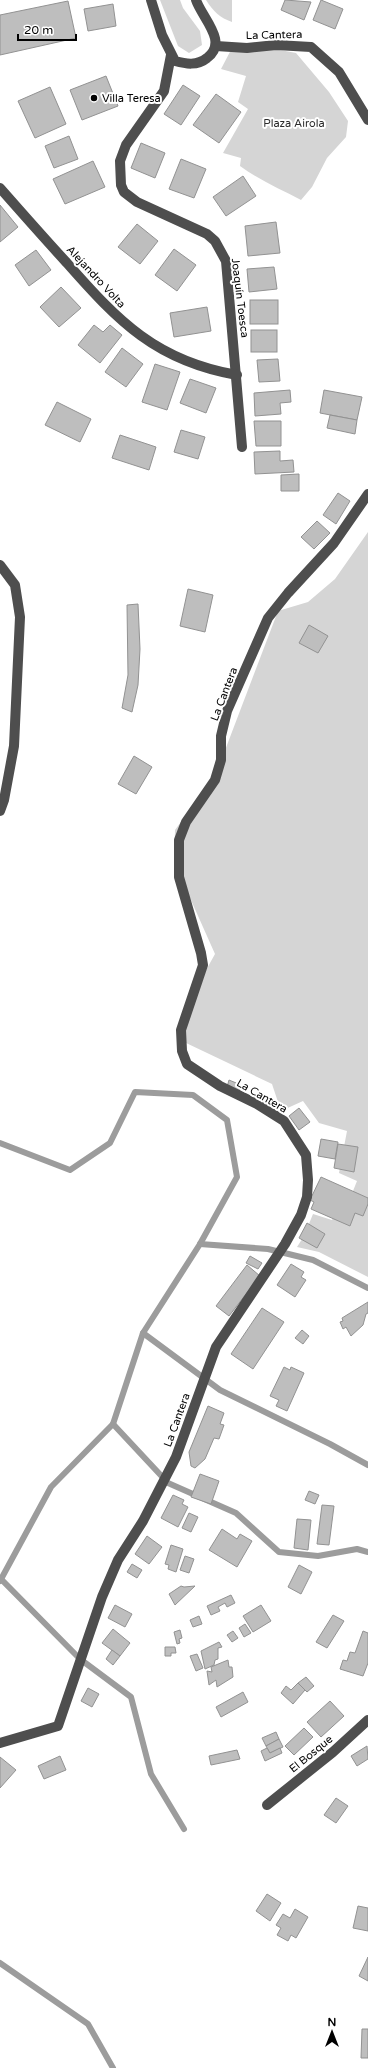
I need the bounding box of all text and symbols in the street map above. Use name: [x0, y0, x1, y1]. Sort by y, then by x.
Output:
scale bar: [18, 16, 76, 42]
text: 20 m: [24, 23, 53, 37]
street label: La Cantera: [246, 28, 302, 42]
place label: Villa Teresa: [102, 92, 161, 105]
marker: Villa Teresa: [89, 93, 99, 103]
park label: Plaza Airola: [263, 117, 325, 130]
street label: Alejandro Volta: [64, 243, 128, 311]
street label: Joaquín Toesca: [229, 257, 251, 339]
street label: La Cantera: [208, 665, 240, 723]
street label: La Cantera: [234, 1076, 290, 1116]
street label: La Cantera: [161, 1391, 193, 1449]
street label: El Bosque: [287, 1733, 335, 1775]
north arrow: [312, 2012, 352, 2052]
text: N: [328, 2016, 336, 2029]

